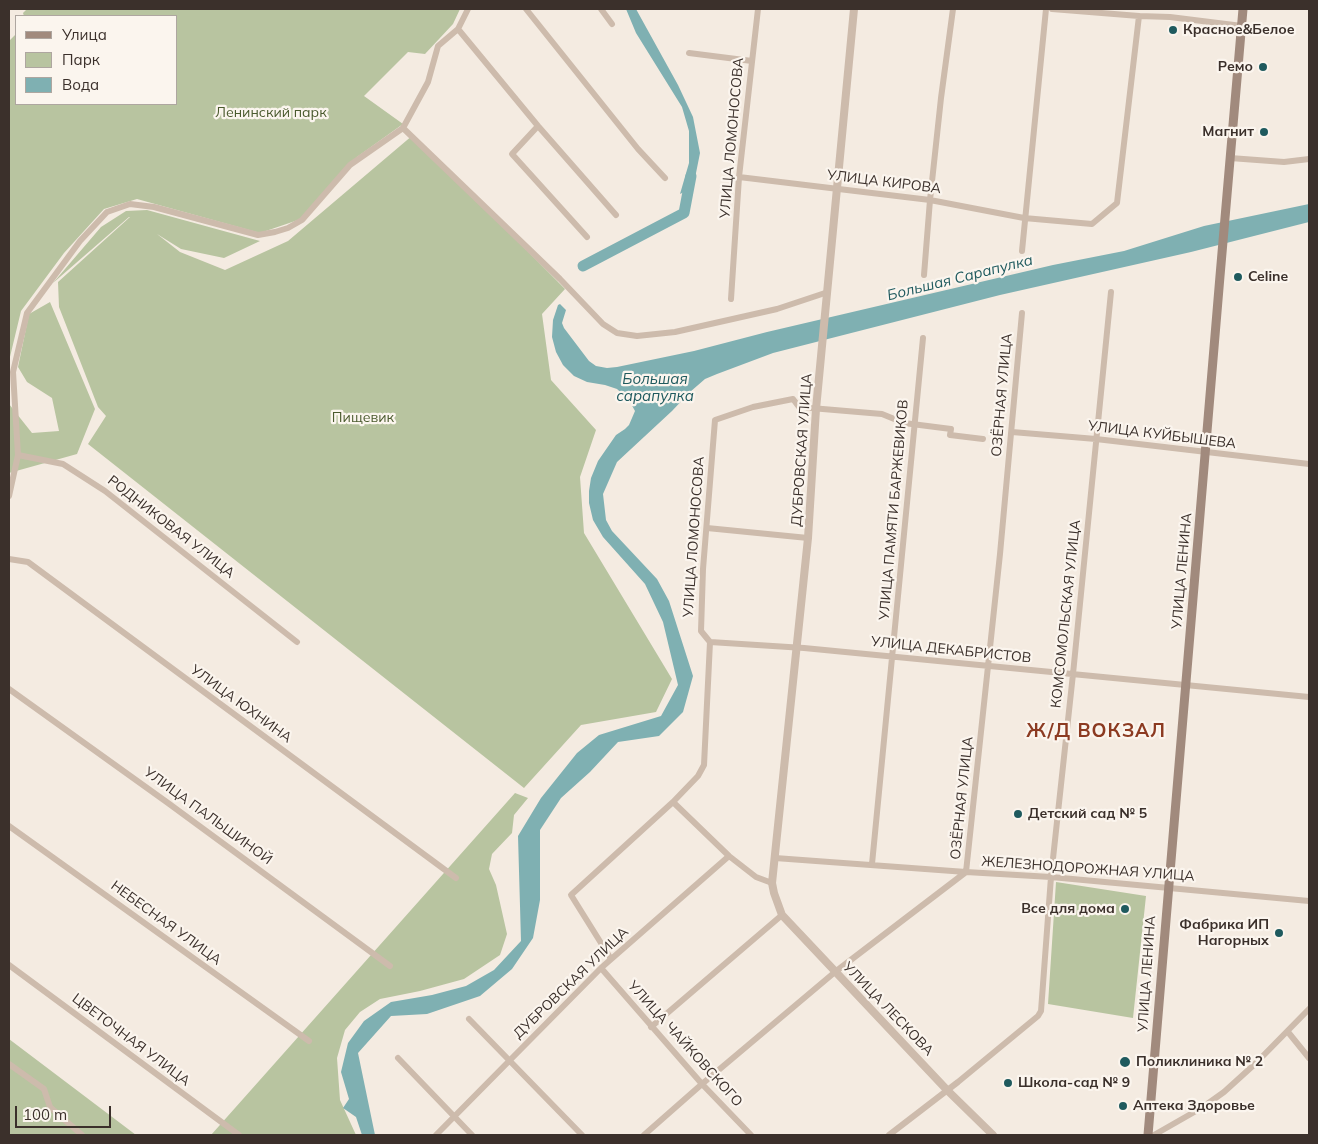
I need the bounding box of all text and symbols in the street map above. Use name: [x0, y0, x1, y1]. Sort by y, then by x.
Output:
legend: [15, 15, 178, 105]
place label: Красное&Белое: [1183, 22, 1295, 38]
marker: Красное&Белое: [1167, 24, 1179, 36]
text: Улица: [62, 25, 107, 44]
text: Парк: [62, 50, 100, 69]
street label: УЛИЦА ЛОМОНОСОВА: [717, 57, 747, 219]
place label: Ремо: [1218, 59, 1253, 75]
marker: Ремо: [1257, 61, 1269, 73]
text: Вода: [62, 75, 99, 94]
park label: Ленинский парк: [215, 105, 327, 121]
place label: Магнит: [1202, 124, 1254, 140]
marker: Магнит: [1258, 126, 1270, 138]
street label: УЛИЦА КИРОВА: [826, 167, 942, 197]
water label: Большая Сарапулка: [885, 251, 1035, 305]
place label: Celine: [1248, 269, 1288, 285]
marker: Celine: [1232, 271, 1244, 283]
street label: ОЗЁРНАЯ УЛИЦА: [988, 333, 1016, 457]
water label: Большая сарапулка: [616, 370, 694, 405]
street label: ДУБРОВСКАЯ УЛИЦА: [788, 373, 816, 527]
street label: УЛИЦА ПАМЯТИ БАРЖЕВИКОВ: [876, 399, 912, 621]
park label: Пищевик: [332, 410, 394, 426]
street label: УЛИЦА КУЙБЫШЕВА: [1087, 418, 1237, 452]
street label: УЛИЦА ЛОМОНОСОВА: [680, 456, 708, 618]
street label: РОДНИКОВАЯ УЛИЦА: [104, 472, 238, 582]
street label: УЛИЦА ЛЕНИНА: [1169, 512, 1195, 630]
street label: КОМСОМОЛЬСКАЯ УЛИЦА: [1048, 519, 1084, 709]
street label: УЛИЦА ДЕКАБРИСТОВ: [870, 633, 1032, 667]
street label: УЛИЦА ЮХНИНА: [187, 662, 295, 746]
district label: Ж/Д ВОКЗАЛ: [1025, 720, 1167, 742]
street label: ОЗЁРНАЯ УЛИЦА: [947, 736, 977, 860]
street label: УЛИЦА ПАЛЬШИНОЙ: [141, 764, 275, 868]
place label: Детский сад № 5: [1028, 806, 1147, 822]
marker: Детский сад № 5: [1012, 808, 1024, 820]
street label: ЖЕЛЕЗНОДОРОЖНАЯ УЛИЦА: [981, 853, 1195, 885]
street label: НЕБЕСНАЯ УЛИЦА: [107, 877, 225, 969]
place label: Все для дома: [1021, 901, 1115, 917]
marker: Все для дома: [1119, 903, 1131, 915]
street label: УЛИЦА ЛЕНИНА: [1135, 915, 1159, 1033]
place label: Фабрика ИП Нагорных: [1179, 917, 1269, 950]
street label: ДУБРОВСКАЯ УЛИЦА: [510, 924, 632, 1042]
marker: Фабрика ИП Нагорных: [1273, 927, 1285, 939]
street label: УЛИЦА ЛЕСКОВА: [839, 959, 937, 1059]
street label: УЛИЦА ЧАЙКОВСКОГО: [624, 978, 746, 1110]
street label: ЦВЕТОЧНАЯ УЛИЦА: [69, 990, 193, 1090]
place label: Поликлиника № 2: [1136, 1054, 1263, 1070]
marker: Поликлиника № 2: [1118, 1055, 1132, 1069]
place label: Школа-сад № 9: [1018, 1075, 1130, 1091]
marker: Школа-сад № 9: [1002, 1077, 1014, 1089]
scale bar: [18, 1096, 114, 1128]
place label: Аптека Здоровье: [1133, 1098, 1255, 1114]
marker: Аптека Здоровье: [1117, 1100, 1129, 1112]
text: 100 m: [23, 1105, 67, 1124]

